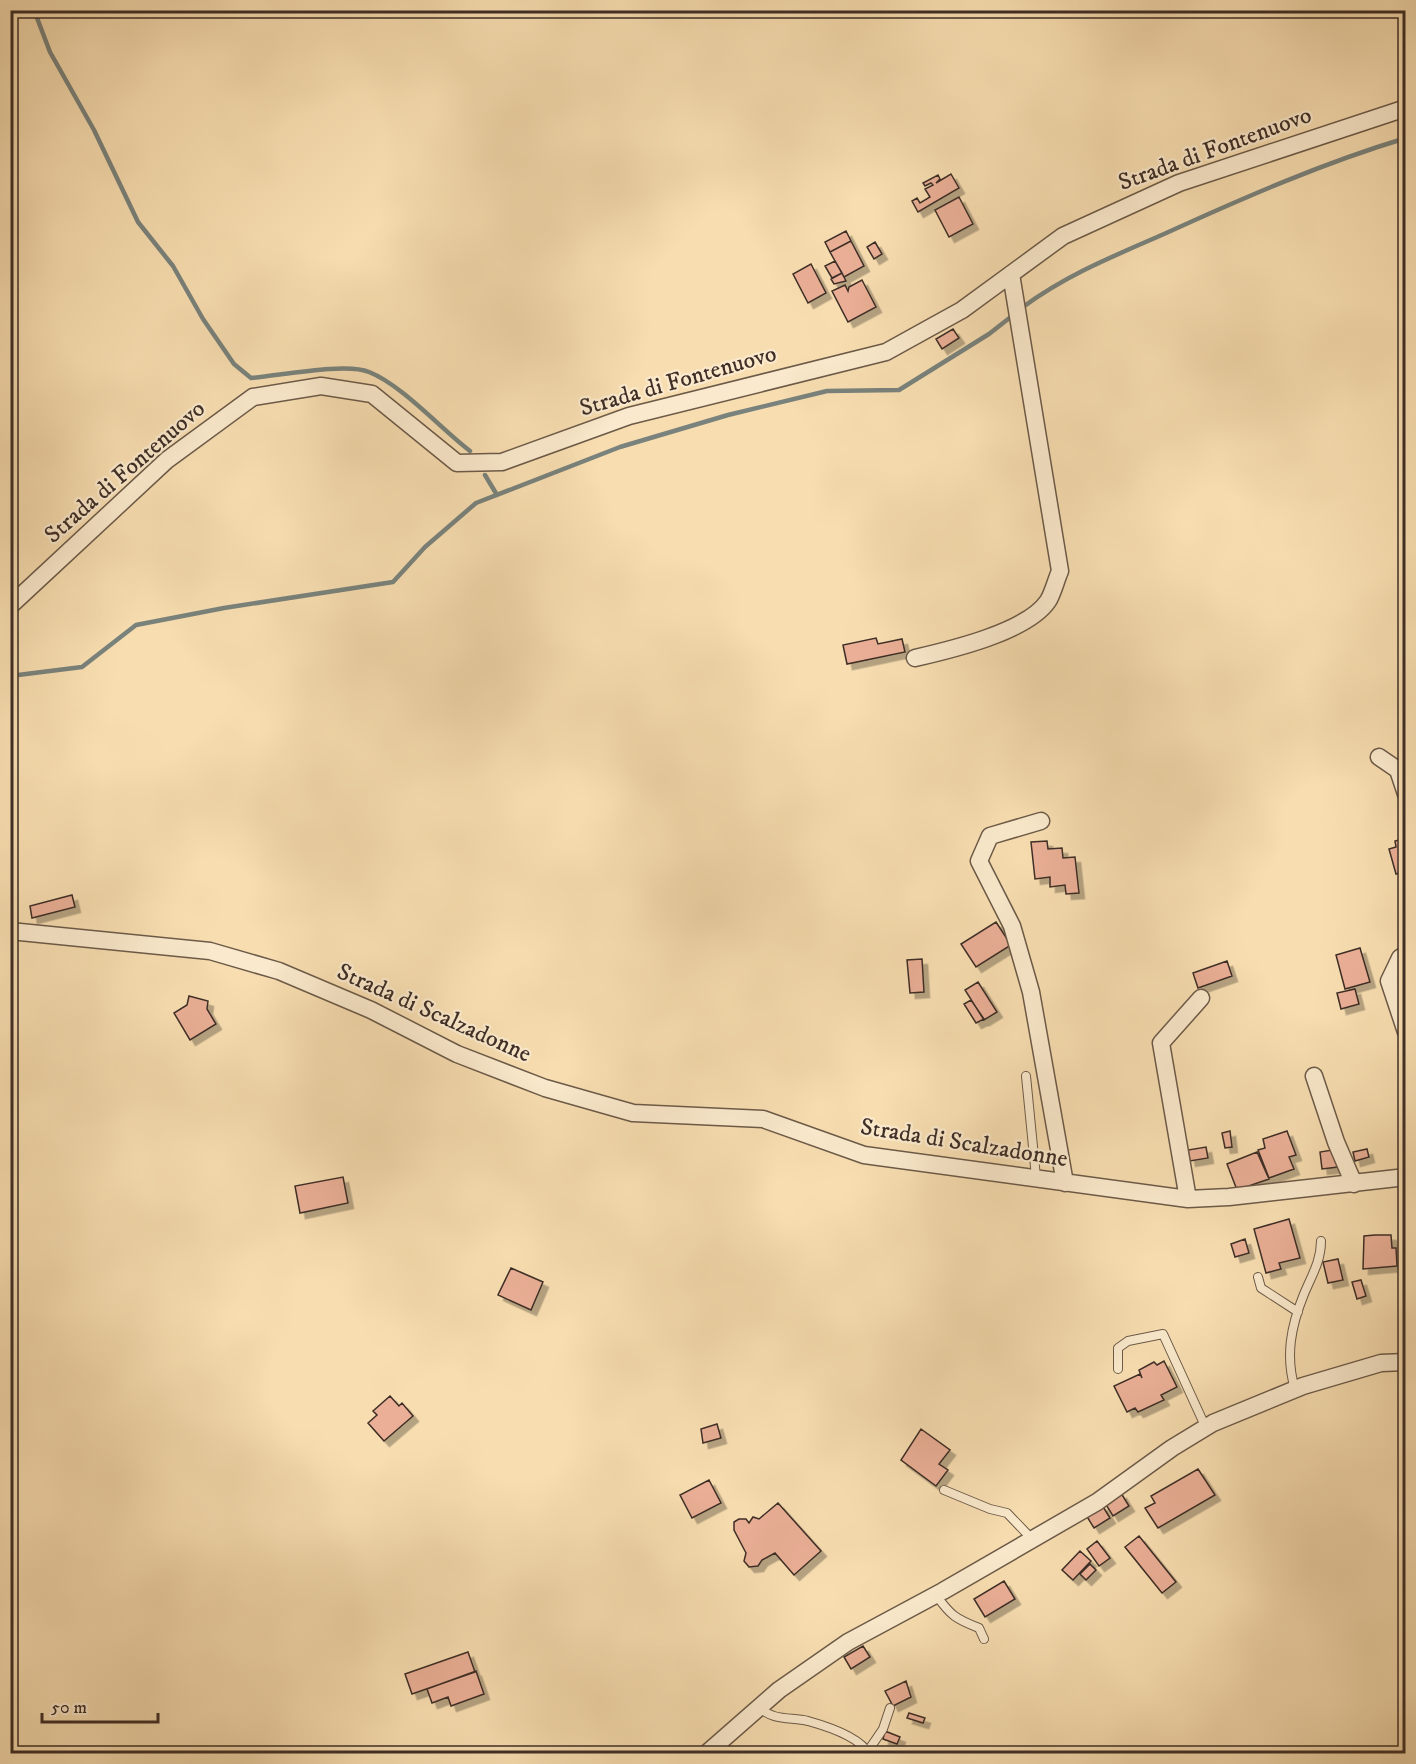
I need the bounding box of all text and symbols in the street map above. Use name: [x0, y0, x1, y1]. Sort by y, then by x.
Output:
street label: Strada di Fontenuovo: [1114, 100, 1316, 198]
street label: Strada di Fontenuovo: [576, 339, 780, 423]
street label: Strada di Fontenuovo: [38, 394, 212, 550]
street label: Strada di Scalzadonne: [332, 957, 536, 1069]
street label: Strada di Scalzadonne: [858, 1112, 1070, 1174]
scale bar: [42, 1686, 158, 1724]
text: 50 m: [51, 1697, 87, 1719]

